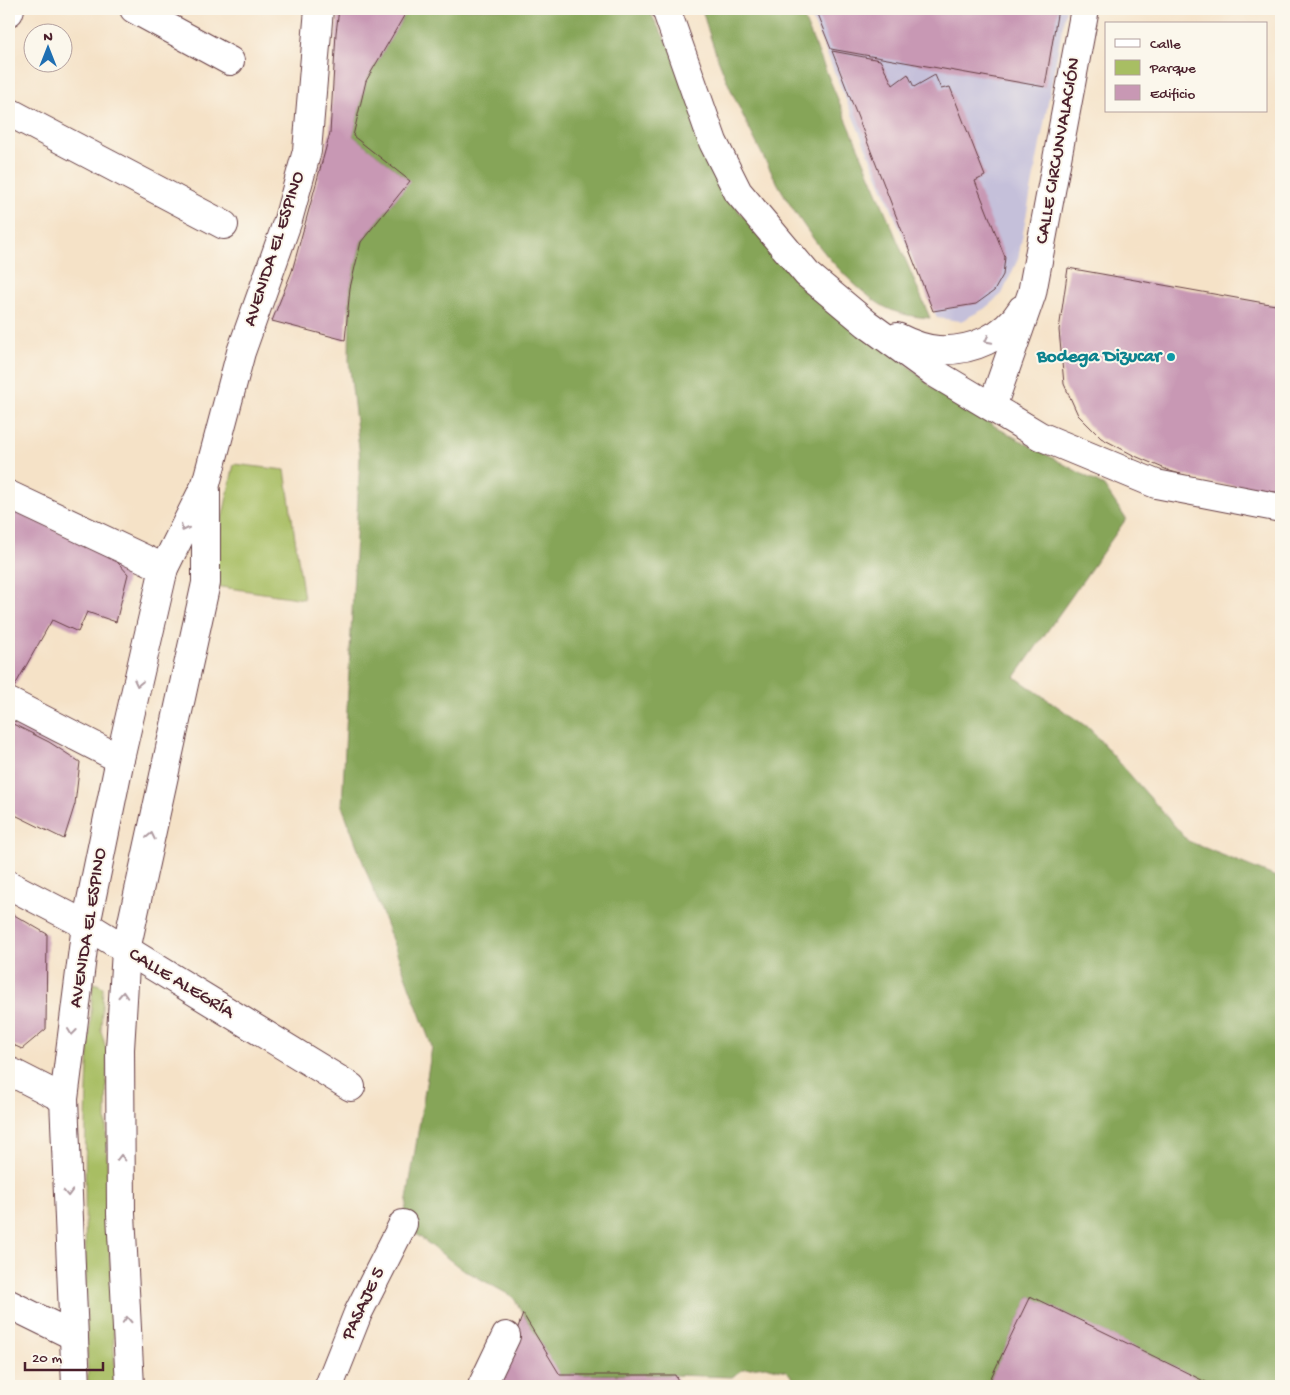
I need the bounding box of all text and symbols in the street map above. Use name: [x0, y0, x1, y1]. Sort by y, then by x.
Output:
north arrow: [22, 22, 72, 72]
legend: [1105, 22, 1268, 112]
text: N: [43, 29, 53, 46]
text: Calle: [1150, 36, 1181, 54]
street label: CALLE CIRCUNVALACIÓN: [1031, 56, 1087, 246]
text: Parque: [1149, 60, 1196, 78]
text: Edificio: [1150, 86, 1196, 104]
street label: AVENIDA EL ESPINO: [239, 168, 311, 329]
one-way arrow: [984, 334, 993, 344]
place label: Bodega Dizucar: [1036, 346, 1163, 369]
marker: Bodega Dizucar: [1165, 351, 1177, 363]
one-way arrow: [180, 523, 190, 532]
one-way arrow: [133, 678, 144, 687]
one-way arrow: [145, 831, 156, 840]
street label: AVENIDA EL ESPINO: [65, 846, 113, 1010]
street label: CALLE ALEGRÍA: [124, 943, 240, 1026]
one-way arrow: [117, 991, 128, 999]
one-way arrow: [68, 1027, 78, 1036]
one-way arrow: [116, 1153, 126, 1161]
one-way arrow: [62, 1190, 73, 1198]
street label: PASAJE 5: [337, 1264, 391, 1345]
one-way arrow: [121, 1316, 132, 1324]
scale bar: [25, 1340, 102, 1372]
text: 20 m: [32, 1350, 62, 1368]

